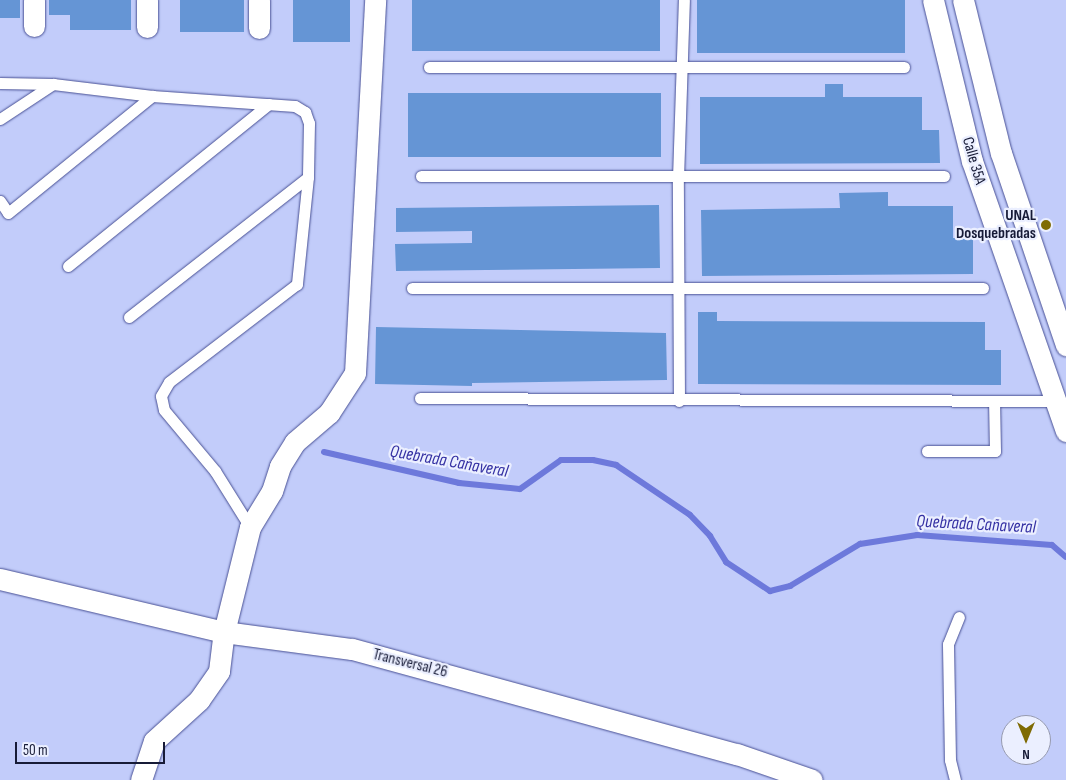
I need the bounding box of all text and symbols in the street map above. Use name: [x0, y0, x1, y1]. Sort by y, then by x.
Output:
street label: Calle 35A: [957, 135, 989, 187]
place label: UNAL Dosquebradas: [956, 206, 1036, 244]
marker: UNAL Dosquebradas: [1040, 219, 1052, 231]
water label: Quebrada Cañaveral: [388, 441, 510, 483]
water label: Quebrada Cañaveral: [916, 511, 1036, 539]
street label: Transversal 26: [371, 645, 449, 683]
north arrow: [1001, 715, 1051, 765]
scale bar: [18, 732, 168, 764]
text: 50 m: [23, 741, 48, 760]
text: N: [1022, 746, 1030, 763]

